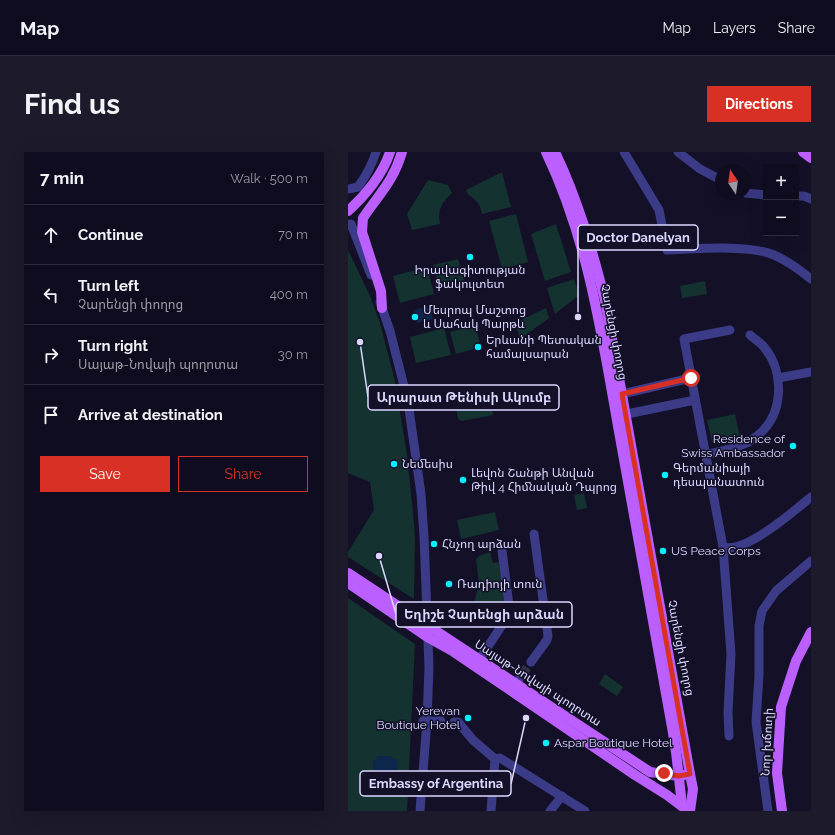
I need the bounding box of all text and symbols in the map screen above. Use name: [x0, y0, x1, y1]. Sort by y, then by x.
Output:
text: Map: [20, 17, 59, 39]
text: Map: [663, 20, 691, 36]
text: Layers: [713, 20, 756, 36]
text: Share: [778, 20, 815, 36]
button: Directions: [707, 86, 811, 122]
text: Find us: [24, 88, 120, 121]
north arrow: [715, 164, 751, 200]
map controls: [763, 164, 799, 236]
button: +: [763, 164, 799, 200]
text: 7 min: [40, 168, 84, 188]
text: Walk · 500 m: [230, 171, 308, 186]
button: −: [763, 200, 799, 236]
icon: ahead: [40, 224, 62, 246]
callout: Doctor Danelyan: [578, 225, 698, 250]
text: Continue: [78, 226, 143, 244]
text: 70 m: [278, 227, 308, 242]
text: Doctor Danelyan: [586, 230, 690, 245]
marker: Իրավագիտության ֆակուլտետ: [465, 252, 475, 262]
place label: Իրավագիտության ֆակուլտետ: [414, 263, 526, 291]
text: Turn left: [78, 277, 139, 295]
street label: Չարենցի փողոց: [598, 283, 630, 381]
icon: left: [40, 284, 62, 306]
text: 400 m: [270, 287, 308, 302]
text: Չարենցի փողոց: [78, 297, 183, 312]
place label: Մեսրոպ Մաշտոց և Սահակ Պարթև: [423, 303, 526, 331]
marker: Մեսրոպ Մաշտոց և Սահակ Պարթև: [410, 312, 420, 322]
place label: Երևանի Պետական համալսարան: [486, 333, 602, 361]
text: Turn right: [78, 337, 148, 355]
marker: Երևանի Պետական համալսարան: [473, 342, 483, 352]
icon: right: [40, 344, 62, 366]
text: 30 m: [278, 347, 308, 362]
text: Սայաթ-Նովայի պողոտա: [78, 357, 238, 372]
route start: [682, 369, 700, 387]
callout: Արարատ Թենիսի Ակումբ: [368, 385, 559, 410]
text: Արարատ Թենիսի Ակումբ: [377, 390, 551, 405]
icon: arrive: [40, 404, 62, 426]
text: Arrive at destination: [78, 406, 223, 424]
place label: Residence of Swiss Ambassador: [681, 432, 786, 460]
marker: Residence of Swiss Ambassador: [788, 441, 798, 451]
button: Save: [40, 456, 170, 492]
button: Share: [178, 456, 308, 492]
place label: Նեմեսիս: [402, 457, 453, 471]
marker: Նեմեսիս: [389, 459, 399, 469]
place label: Գերմանիայի դեսպանատուն: [673, 461, 765, 489]
place label: Լեվոն Շանթի Անվան Թիվ 4 Հիմնական Դպրոց: [471, 466, 617, 494]
marker: Գերմանիայի դեսպանատուն: [660, 470, 670, 480]
marker: Լեվոն Շանթի Անվան Թիվ 4 Հիմնական Դպրոց: [458, 475, 468, 485]
place label: Հնչող արձան: [442, 537, 521, 551]
marker: Հնչող արձան: [429, 539, 439, 549]
place label: US Peace Corps: [671, 544, 761, 558]
marker: US Peace Corps: [658, 546, 668, 556]
place label: Ռադիոյի տուն: [457, 577, 542, 591]
marker: Ռադիոյի տուն: [444, 579, 454, 589]
street label: Չարենցի փողոց: [665, 599, 697, 697]
callout: Եղիշե Չարենցի արձան: [396, 602, 572, 627]
text: Եղիշե Չարենցի արձան: [404, 607, 564, 622]
street label: Սայաթ-Նովայի պողոտա: [472, 637, 604, 729]
place label: Yerevan Boutique Hotel: [376, 704, 461, 732]
street label: Նոր խճուղի: [758, 707, 776, 777]
marker: Yerevan Boutique Hotel: [463, 713, 473, 723]
place label: Aspar Boutique Hotel: [554, 736, 673, 750]
marker: Aspar Boutique Hotel: [541, 738, 551, 748]
route end: [655, 764, 673, 782]
callout: Embassy of Argentina: [360, 771, 511, 796]
text: Embassy of Argentina: [369, 776, 504, 791]

